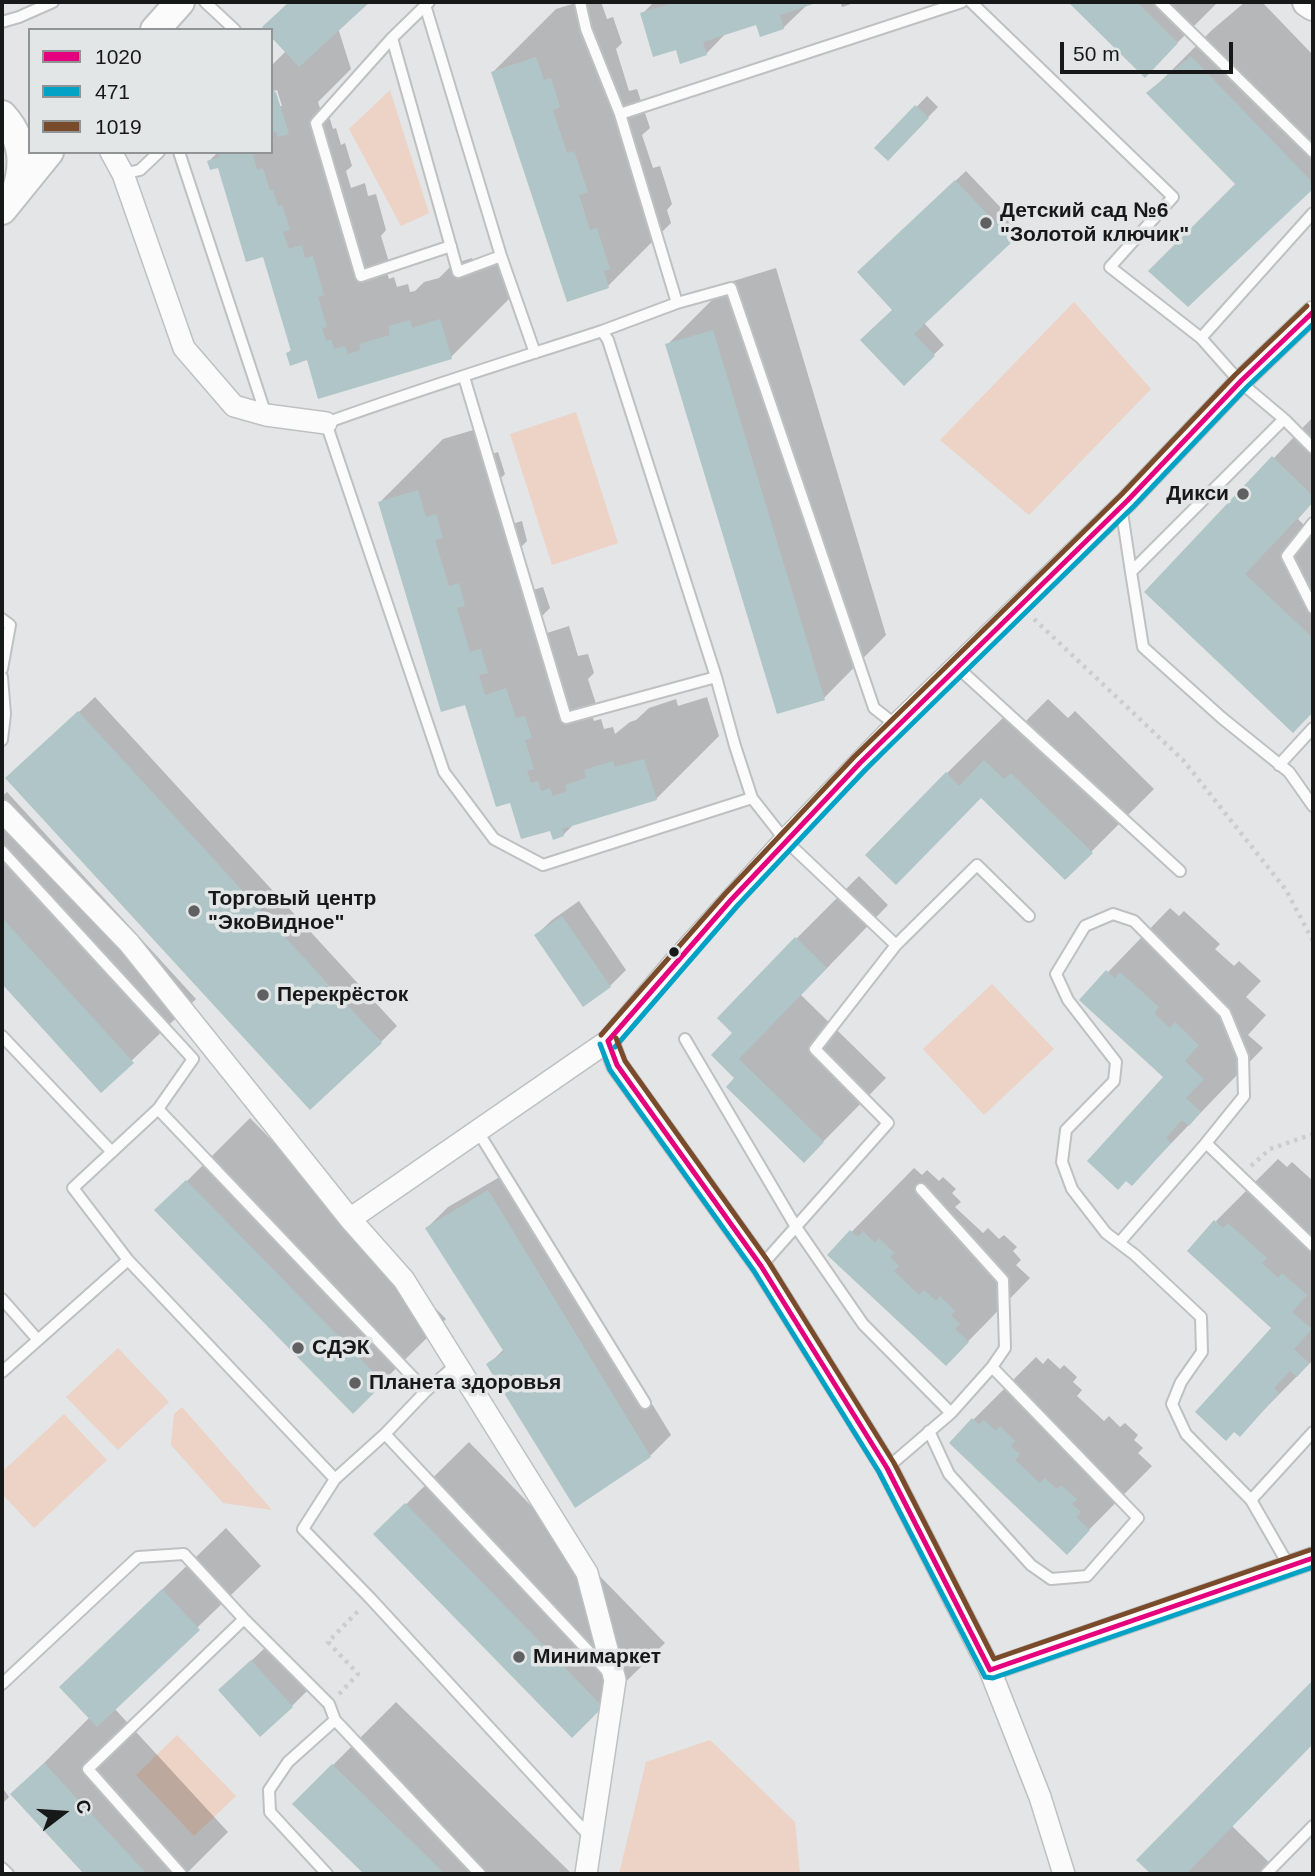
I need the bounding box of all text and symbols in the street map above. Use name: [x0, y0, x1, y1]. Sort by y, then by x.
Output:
legend: [28, 28, 273, 154]
scale bar: [1063, 28, 1236, 72]
text: 50 m: [1073, 42, 1120, 65]
text: 1020: [95, 45, 142, 68]
text: 471: [95, 80, 130, 103]
text: 1019: [95, 115, 142, 138]
place label: Детский сад №6 "Золотой ключик": [1000, 198, 1189, 248]
marker: Детский сад №6 "Золотой ключик": [978, 215, 994, 231]
place label: Дикси: [1166, 481, 1229, 507]
marker: Дикси: [1235, 486, 1251, 502]
place label: Торговый центр "ЭкоВидное": [208, 886, 376, 936]
marker: Торговый центр "ЭкоВидное": [186, 903, 202, 919]
unlabelled marker: [667, 945, 681, 959]
place label: Перекрёсток: [277, 982, 408, 1008]
marker: Перекрёсток: [255, 987, 271, 1003]
place label: СДЭК: [312, 1335, 370, 1361]
marker: СДЭК: [290, 1340, 306, 1356]
place label: Планета здоровья: [369, 1370, 561, 1396]
marker: Планета здоровья: [347, 1375, 363, 1391]
place label: Минимаркет: [533, 1644, 661, 1670]
marker: Минимаркет: [511, 1649, 527, 1665]
north arrow: [28, 1778, 98, 1848]
text: С: [72, 1797, 96, 1816]

